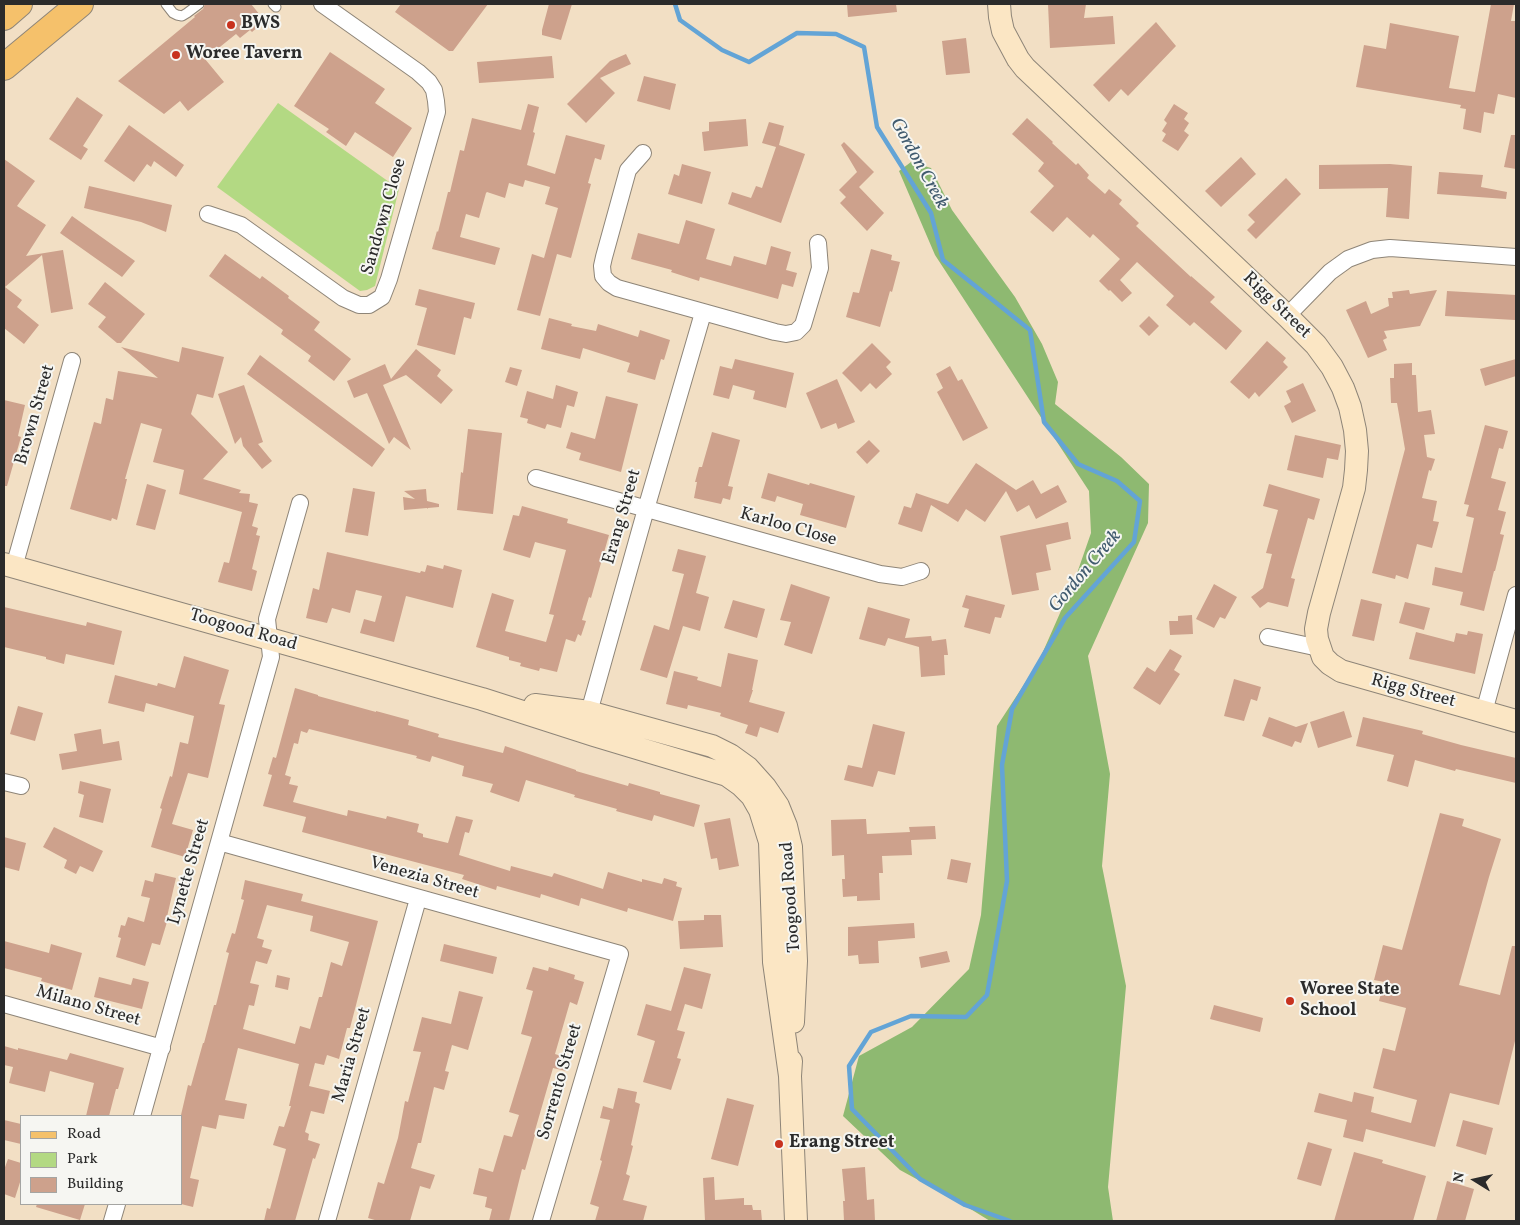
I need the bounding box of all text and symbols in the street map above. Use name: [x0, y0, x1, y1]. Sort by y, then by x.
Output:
place label: BWS: [241, 14, 280, 36]
marker: BWS: [225, 19, 237, 31]
place label: Woree Tavern: [186, 44, 302, 66]
marker: Woree Tavern: [170, 49, 182, 61]
water label: Gordon Creek: [884, 114, 952, 214]
street label: Sandown Close: [358, 156, 412, 278]
street label: Rigg Street: [1237, 268, 1315, 344]
street label: Brown Street: [11, 362, 61, 468]
street label: Erang Street: [599, 467, 647, 567]
street label: Karloo Close: [737, 504, 839, 552]
water label: Gordon Creek: [1045, 526, 1127, 618]
street label: Toogood Road: [187, 605, 299, 657]
street label: Rigg Street: [1368, 670, 1458, 714]
street label: Lynette Street: [165, 816, 215, 928]
street label: Toogood Road: [777, 841, 807, 953]
street label: Venezia Street: [367, 853, 481, 905]
place label: Woree State School: [1300, 980, 1400, 1022]
street label: Milano Street: [33, 982, 143, 1032]
marker: Woree State School: [1284, 995, 1296, 1007]
street label: Maria Street: [329, 1005, 377, 1105]
street label: Sorrento Street: [534, 1021, 588, 1143]
legend: [20, 1115, 182, 1205]
text: Road: [67, 1124, 101, 1145]
place label: Erang Street: [789, 1133, 894, 1155]
marker: Erang Street: [773, 1138, 785, 1150]
text: Park: [67, 1149, 98, 1170]
north arrow: [1450, 1155, 1500, 1205]
text: N: [1449, 1171, 1470, 1184]
text: Building: [67, 1174, 123, 1195]

